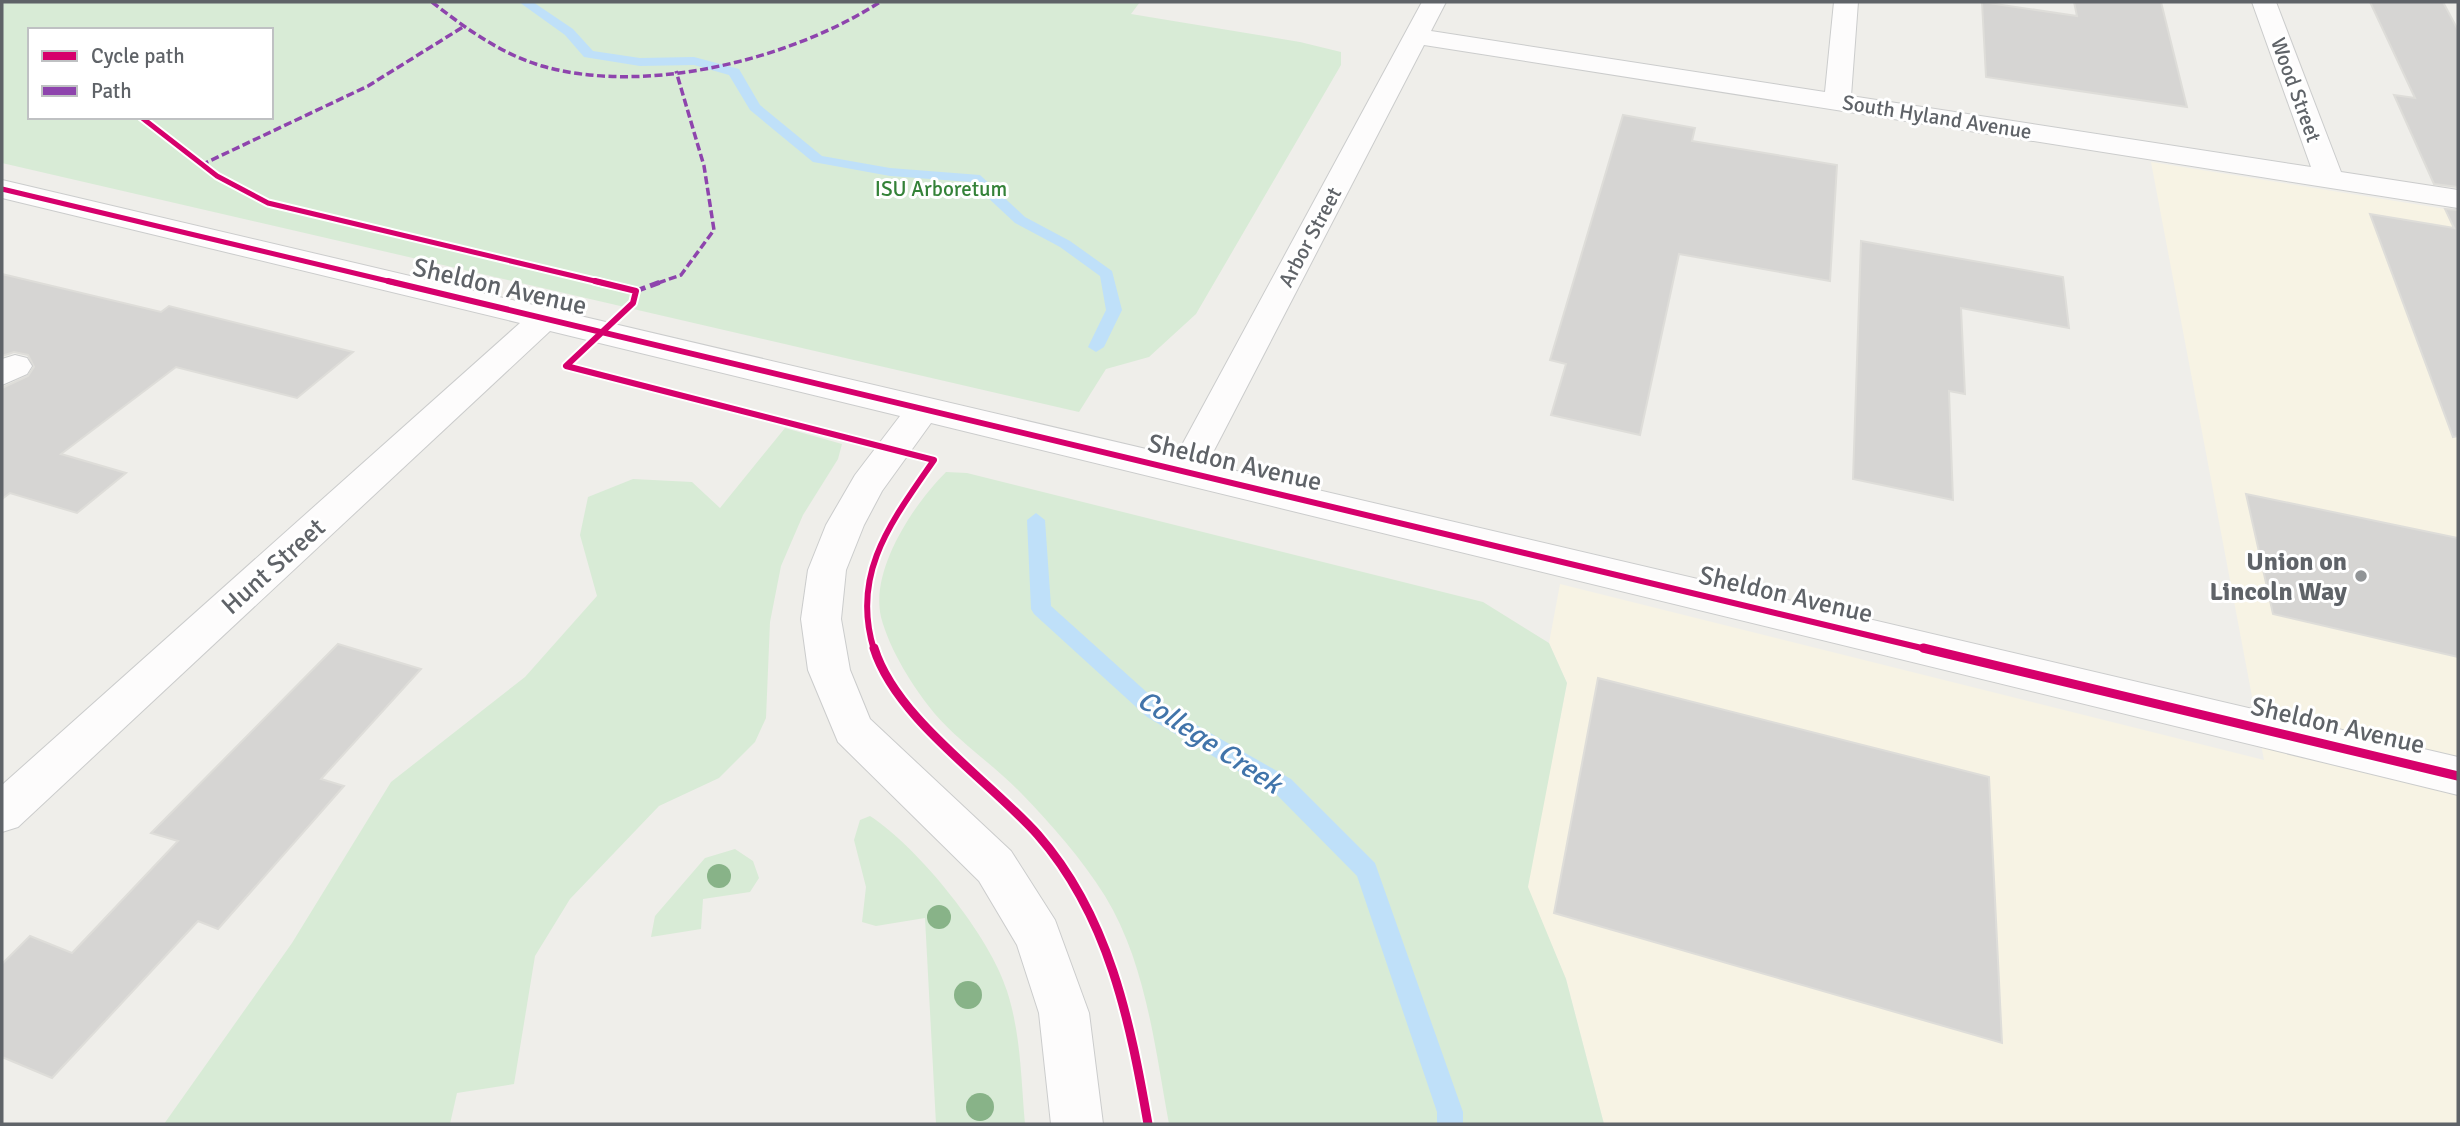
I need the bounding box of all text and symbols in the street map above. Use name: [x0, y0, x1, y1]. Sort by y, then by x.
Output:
legend: [28, 28, 273, 119]
street label: Wood Street: [2265, 34, 2327, 146]
text: Cycle path: [91, 43, 185, 69]
text: Path: [91, 78, 132, 104]
street label: South Hyland Avenue: [1841, 89, 2033, 145]
park label: ISU Arboretum: [875, 176, 1007, 202]
street label: Arbor Street: [1273, 182, 1347, 292]
street label: Sheldon Avenue: [410, 251, 590, 323]
street label: Sheldon Avenue: [1145, 427, 1325, 499]
street label: Hunt Street: [215, 512, 332, 622]
place label: Union on Lincoln Way: [2209, 546, 2347, 608]
street label: Sheldon Avenue: [1696, 559, 1876, 631]
marker: Union on Lincoln Way: [2353, 568, 2369, 584]
water label: College Creek: [1131, 683, 1290, 803]
street label: Sheldon Avenue: [2248, 690, 2428, 762]

